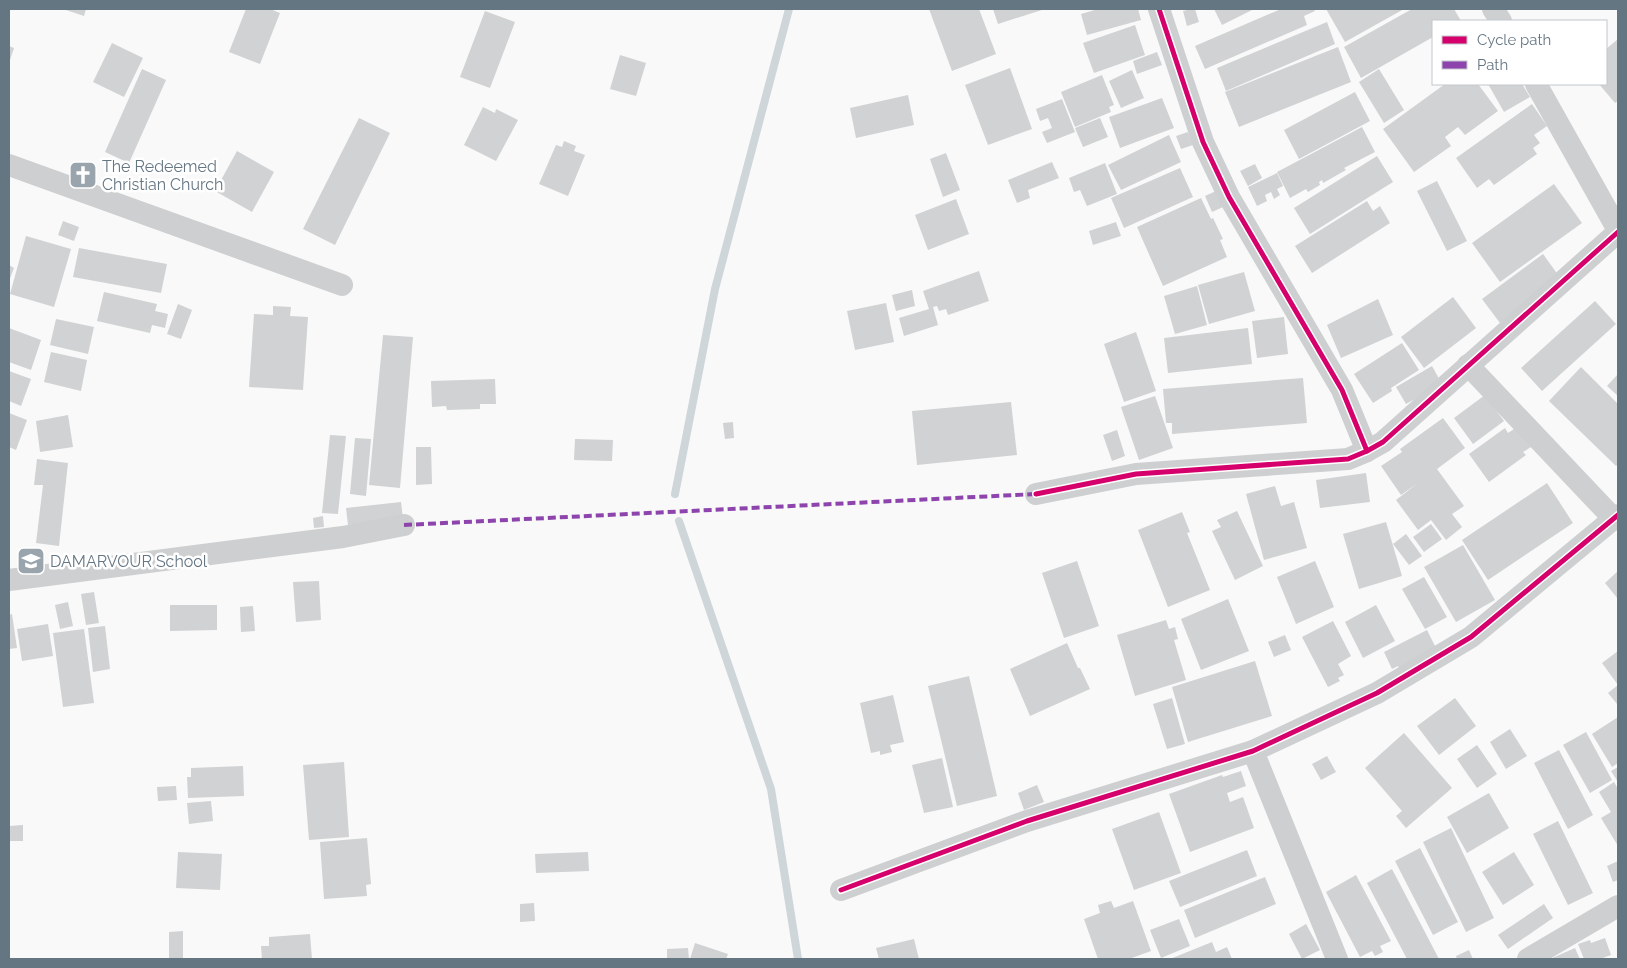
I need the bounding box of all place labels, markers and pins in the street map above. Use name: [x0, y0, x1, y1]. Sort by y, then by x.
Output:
place label: The Redeemed Christian Church: [102, 157, 223, 194]
church icon: The Redeemed Christian Church: [68, 160, 98, 190]
school or university icon: DAMARVOUR School: [16, 546, 46, 576]
place label: DAMARVOUR School: [50, 552, 208, 571]

